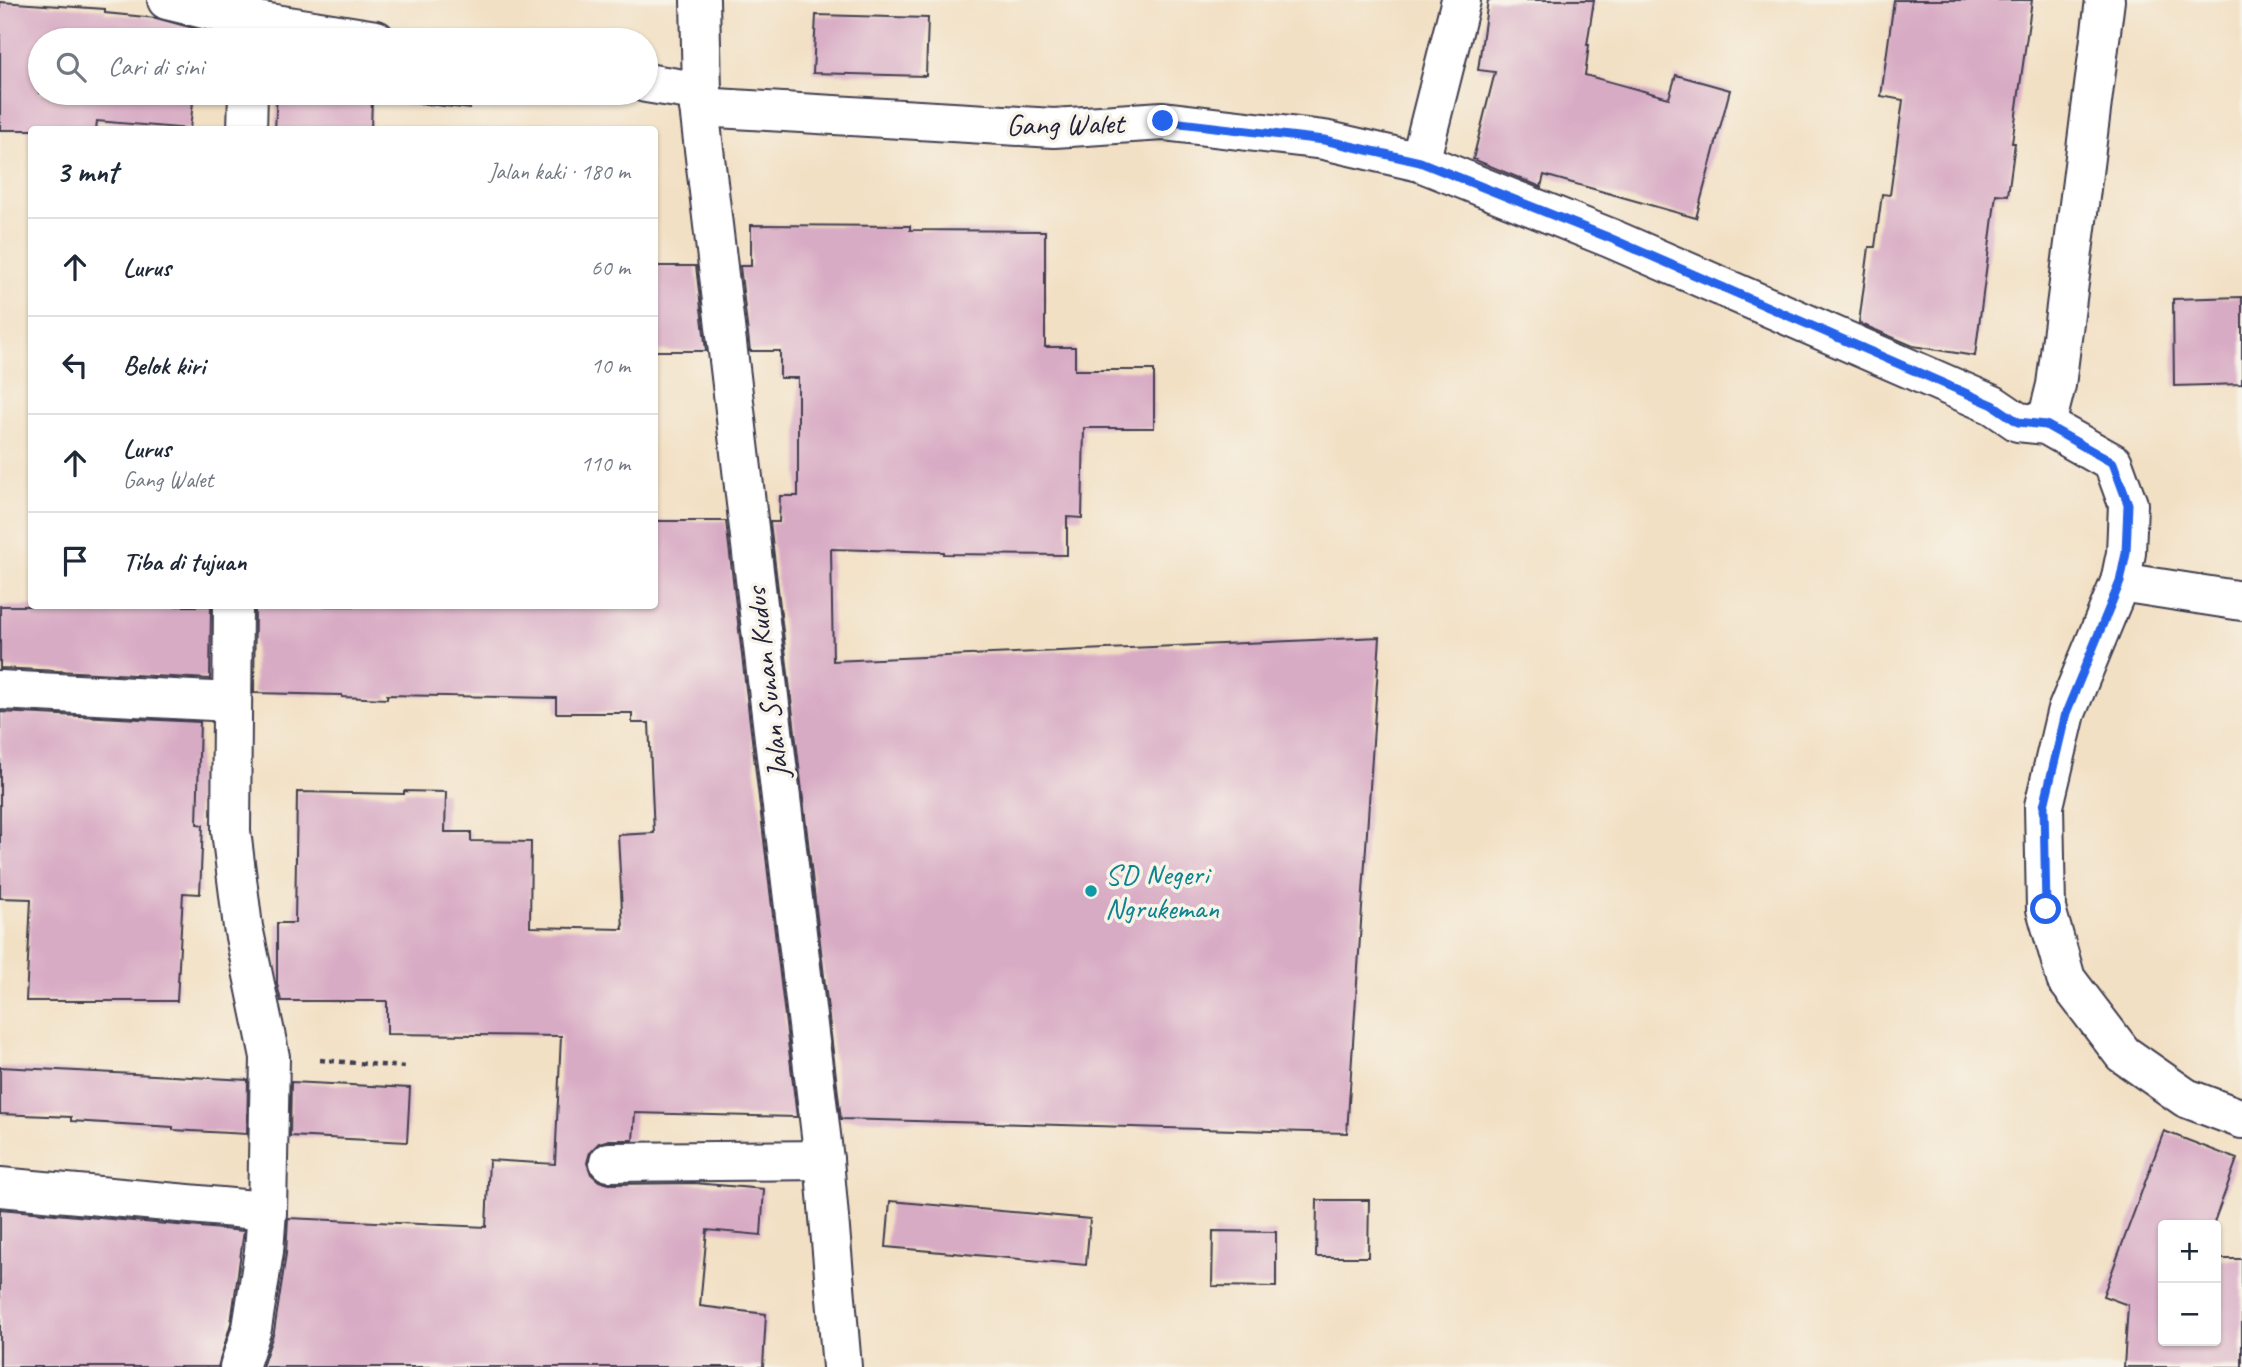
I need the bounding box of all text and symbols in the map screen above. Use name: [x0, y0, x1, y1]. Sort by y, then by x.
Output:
search box: [28, 28, 658, 105]
icon: search: [52, 48, 90, 86]
text: Cari di sini: [108, 50, 204, 83]
street label: Gang Walet: [1006, 104, 1127, 144]
route end: [1147, 105, 1178, 136]
text: 3 mnt: [56, 153, 118, 191]
text: Jalan kaki · 180 m: [488, 157, 630, 186]
icon: ahead: [56, 248, 94, 286]
text: Lurus: [123, 251, 171, 284]
text: 60 m: [591, 253, 630, 282]
icon: left: [56, 346, 94, 384]
text: Belok kiri: [123, 349, 205, 382]
text: 10 m: [591, 351, 630, 380]
text: Lurus: [123, 432, 171, 465]
icon: ahead: [56, 444, 94, 482]
text: 110 m: [581, 449, 630, 478]
text: Gang Walet: [123, 465, 213, 494]
icon: arrive: [56, 542, 94, 580]
text: Tiba di tujuan: [123, 545, 247, 578]
street label: Jalan Sunan Kudus: [736, 583, 798, 783]
place label: SD Negeri Ngrukeman: [1105, 855, 1220, 927]
marker: SD Negeri Ngrukeman: [1083, 883, 1099, 899]
route start: [2030, 893, 2061, 924]
map controls: [2158, 1220, 2221, 1346]
button: +: [2158, 1220, 2221, 1283]
button: −: [2158, 1283, 2221, 1346]

